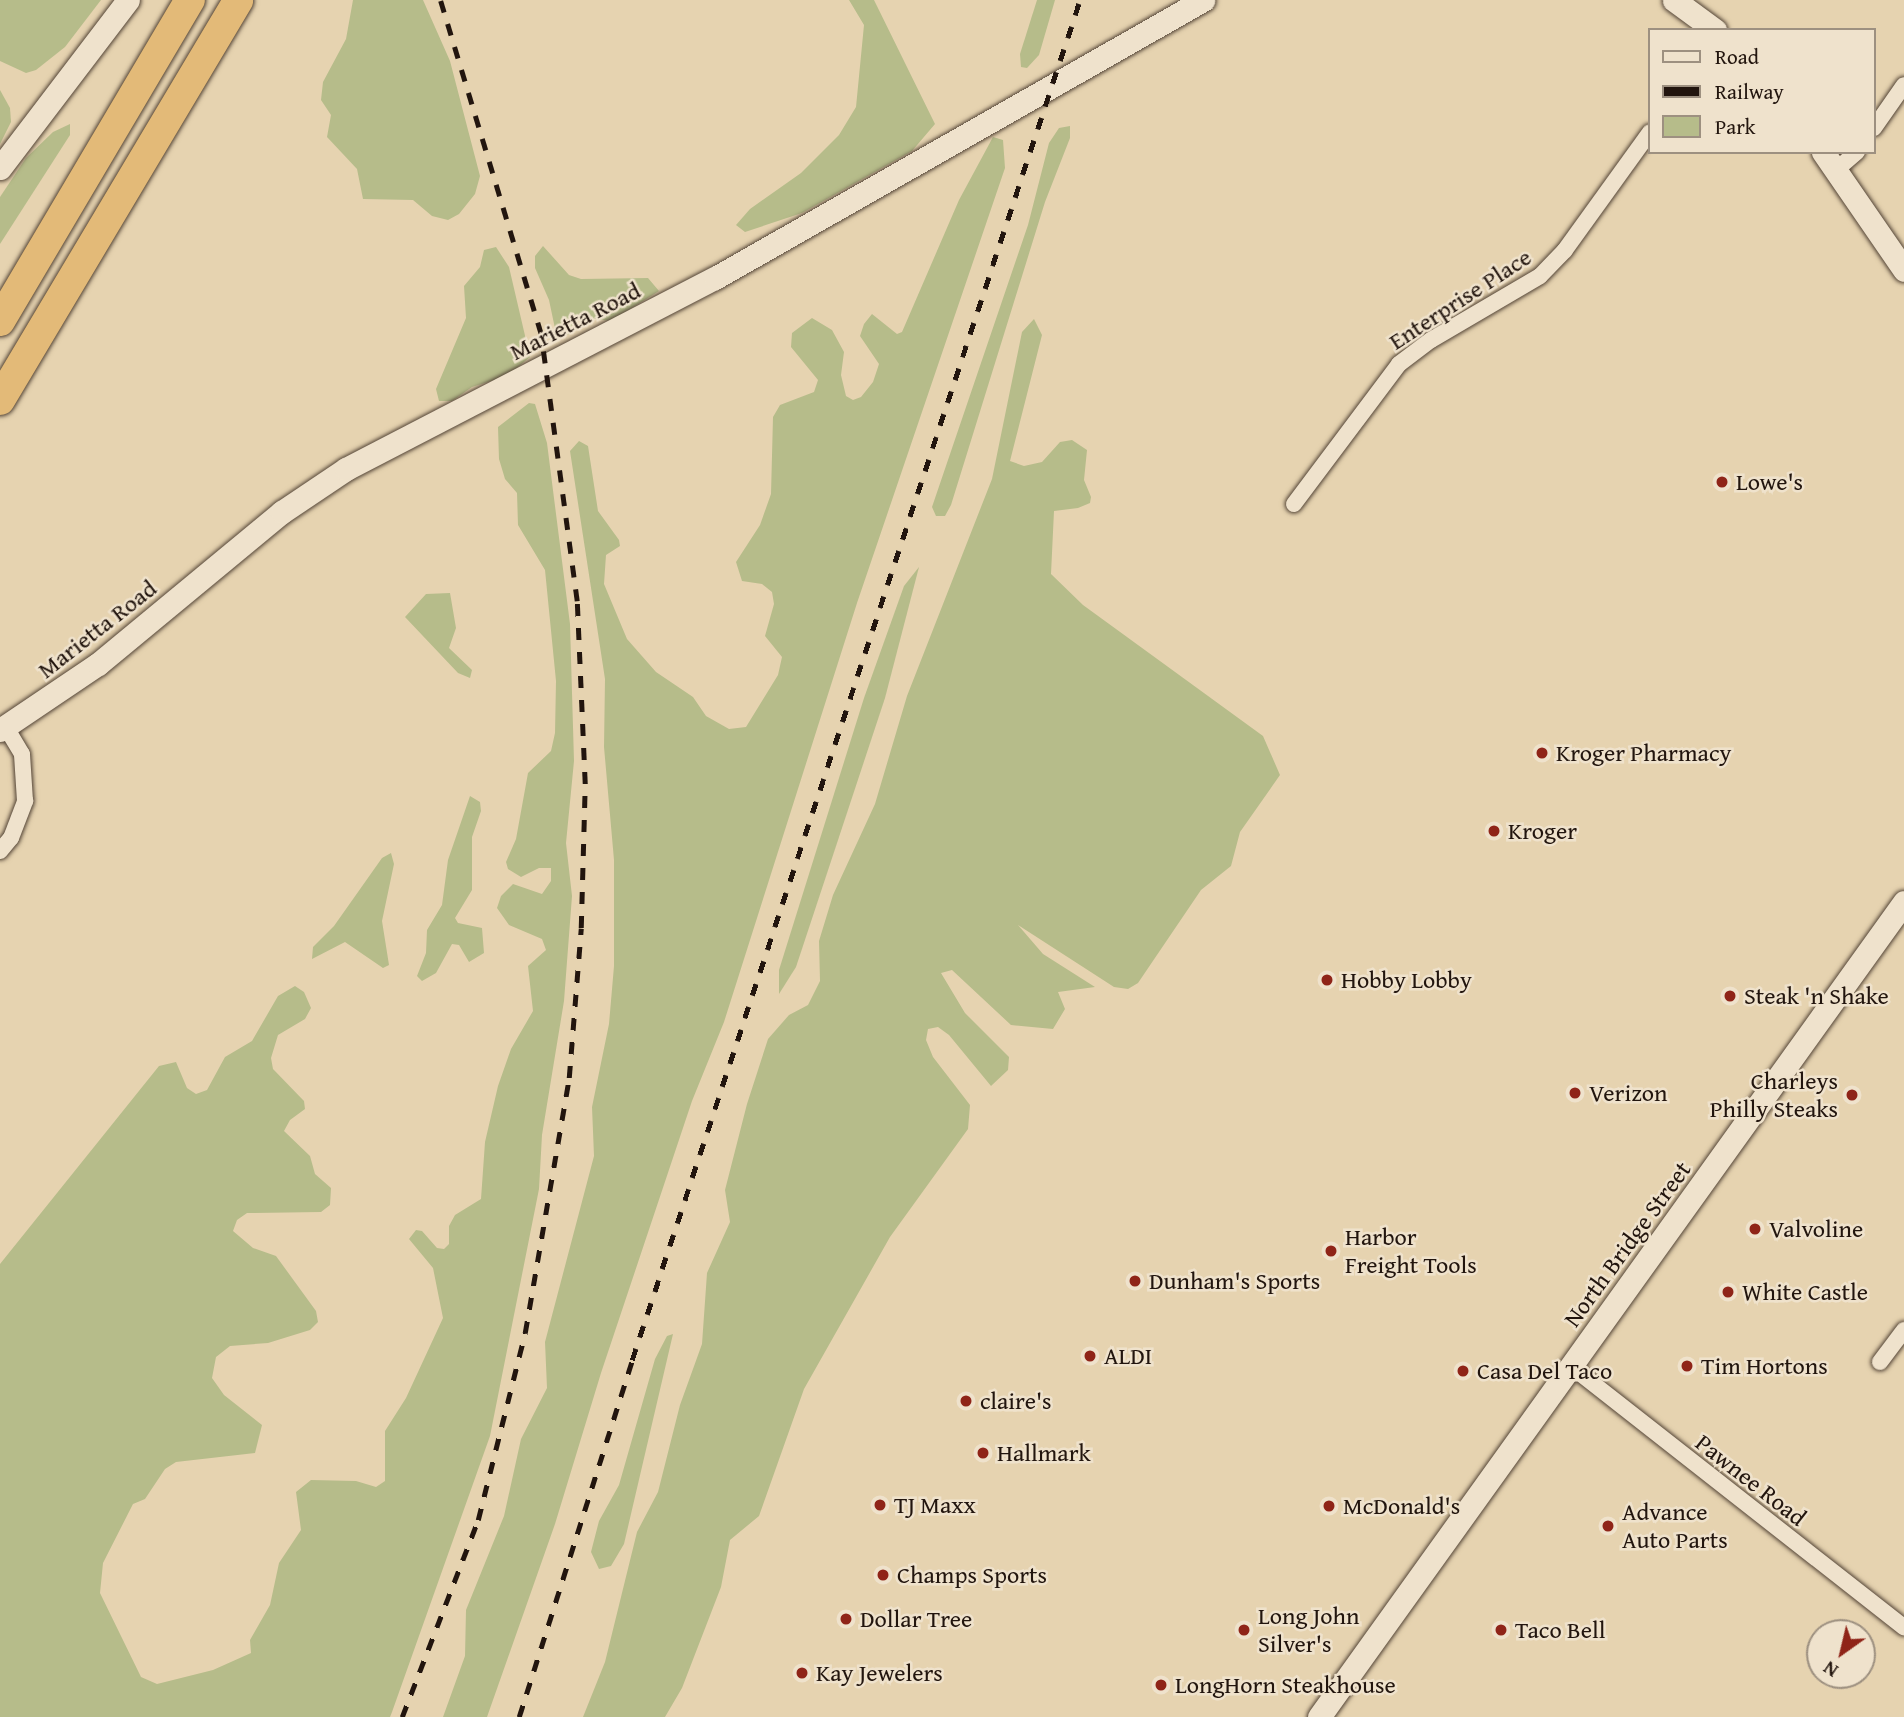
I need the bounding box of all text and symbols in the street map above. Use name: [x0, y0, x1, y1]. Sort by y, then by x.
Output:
legend: [1648, 28, 1876, 154]
text: Road: [1715, 41, 1759, 72]
text: Railway: [1715, 76, 1784, 107]
text: Park: [1715, 111, 1756, 142]
street label: Enterprise Place: [1383, 242, 1537, 356]
street label: Marietta Road: [505, 276, 645, 366]
place label: Lowe's: [1736, 468, 1803, 496]
marker: Lowe's: [1714, 474, 1730, 490]
street label: Marietta Road: [32, 574, 162, 684]
place label: Kroger Pharmacy: [1556, 739, 1732, 767]
marker: Kroger Pharmacy: [1534, 745, 1550, 761]
place label: Kroger: [1508, 817, 1577, 845]
marker: Kroger: [1486, 823, 1502, 839]
place label: Hobby Lobby: [1341, 966, 1472, 994]
marker: Hobby Lobby: [1319, 972, 1335, 988]
place label: Steak 'n Shake: [1744, 982, 1889, 1010]
marker: Steak 'n Shake: [1722, 988, 1738, 1004]
place label: Charleys Philly Steaks: [1710, 1067, 1838, 1123]
place label: Verizon: [1589, 1079, 1667, 1107]
marker: Verizon: [1567, 1085, 1583, 1101]
marker: Charleys Philly Steaks: [1844, 1087, 1860, 1103]
street label: North Bridge Street: [1557, 1156, 1697, 1332]
place label: Valvoline: [1769, 1215, 1863, 1243]
marker: Valvoline: [1747, 1221, 1763, 1237]
place label: Harbor Freight Tools: [1345, 1223, 1477, 1279]
marker: Harbor Freight Tools: [1323, 1243, 1339, 1259]
place label: Dunham's Sports: [1149, 1267, 1320, 1295]
marker: Dunham's Sports: [1127, 1273, 1143, 1289]
place label: White Castle: [1742, 1278, 1868, 1306]
marker: White Castle: [1720, 1284, 1736, 1300]
place label: ALDI: [1104, 1342, 1152, 1370]
marker: ALDI: [1082, 1348, 1098, 1364]
place label: Tim Hortons: [1701, 1352, 1828, 1380]
place label: Casa Del Taco: [1477, 1357, 1612, 1385]
marker: Tim Hortons: [1679, 1358, 1695, 1374]
marker: Casa Del Taco: [1455, 1363, 1471, 1379]
place label: claire's: [980, 1387, 1052, 1415]
marker: claire's: [958, 1393, 974, 1409]
street label: Pawnee Road: [1690, 1428, 1812, 1532]
place label: Hallmark: [997, 1439, 1091, 1467]
marker: Hallmark: [975, 1445, 991, 1461]
place label: TJ Maxx: [894, 1491, 976, 1519]
place label: McDonald's: [1343, 1492, 1460, 1520]
marker: TJ Maxx: [872, 1497, 888, 1513]
marker: McDonald's: [1321, 1498, 1337, 1514]
place label: Advance Auto Parts: [1622, 1498, 1728, 1554]
marker: Advance Auto Parts: [1600, 1518, 1616, 1534]
place label: Champs Sports: [897, 1561, 1047, 1589]
marker: Champs Sports: [875, 1567, 891, 1583]
place label: Long John Silver's: [1258, 1602, 1359, 1658]
place label: Dollar Tree: [860, 1605, 972, 1633]
marker: Dollar Tree: [838, 1611, 854, 1627]
place label: Taco Bell: [1515, 1616, 1605, 1644]
north arrow: [1806, 1619, 1876, 1689]
marker: Long John Silver's: [1236, 1622, 1252, 1638]
marker: Taco Bell: [1493, 1622, 1509, 1638]
text: N: [1817, 1655, 1843, 1685]
place label: Kay Jewelers: [816, 1659, 943, 1687]
marker: Kay Jewelers: [794, 1665, 810, 1681]
place label: LongHorn Steakhouse: [1175, 1671, 1396, 1699]
marker: LongHorn Steakhouse: [1153, 1677, 1169, 1693]

